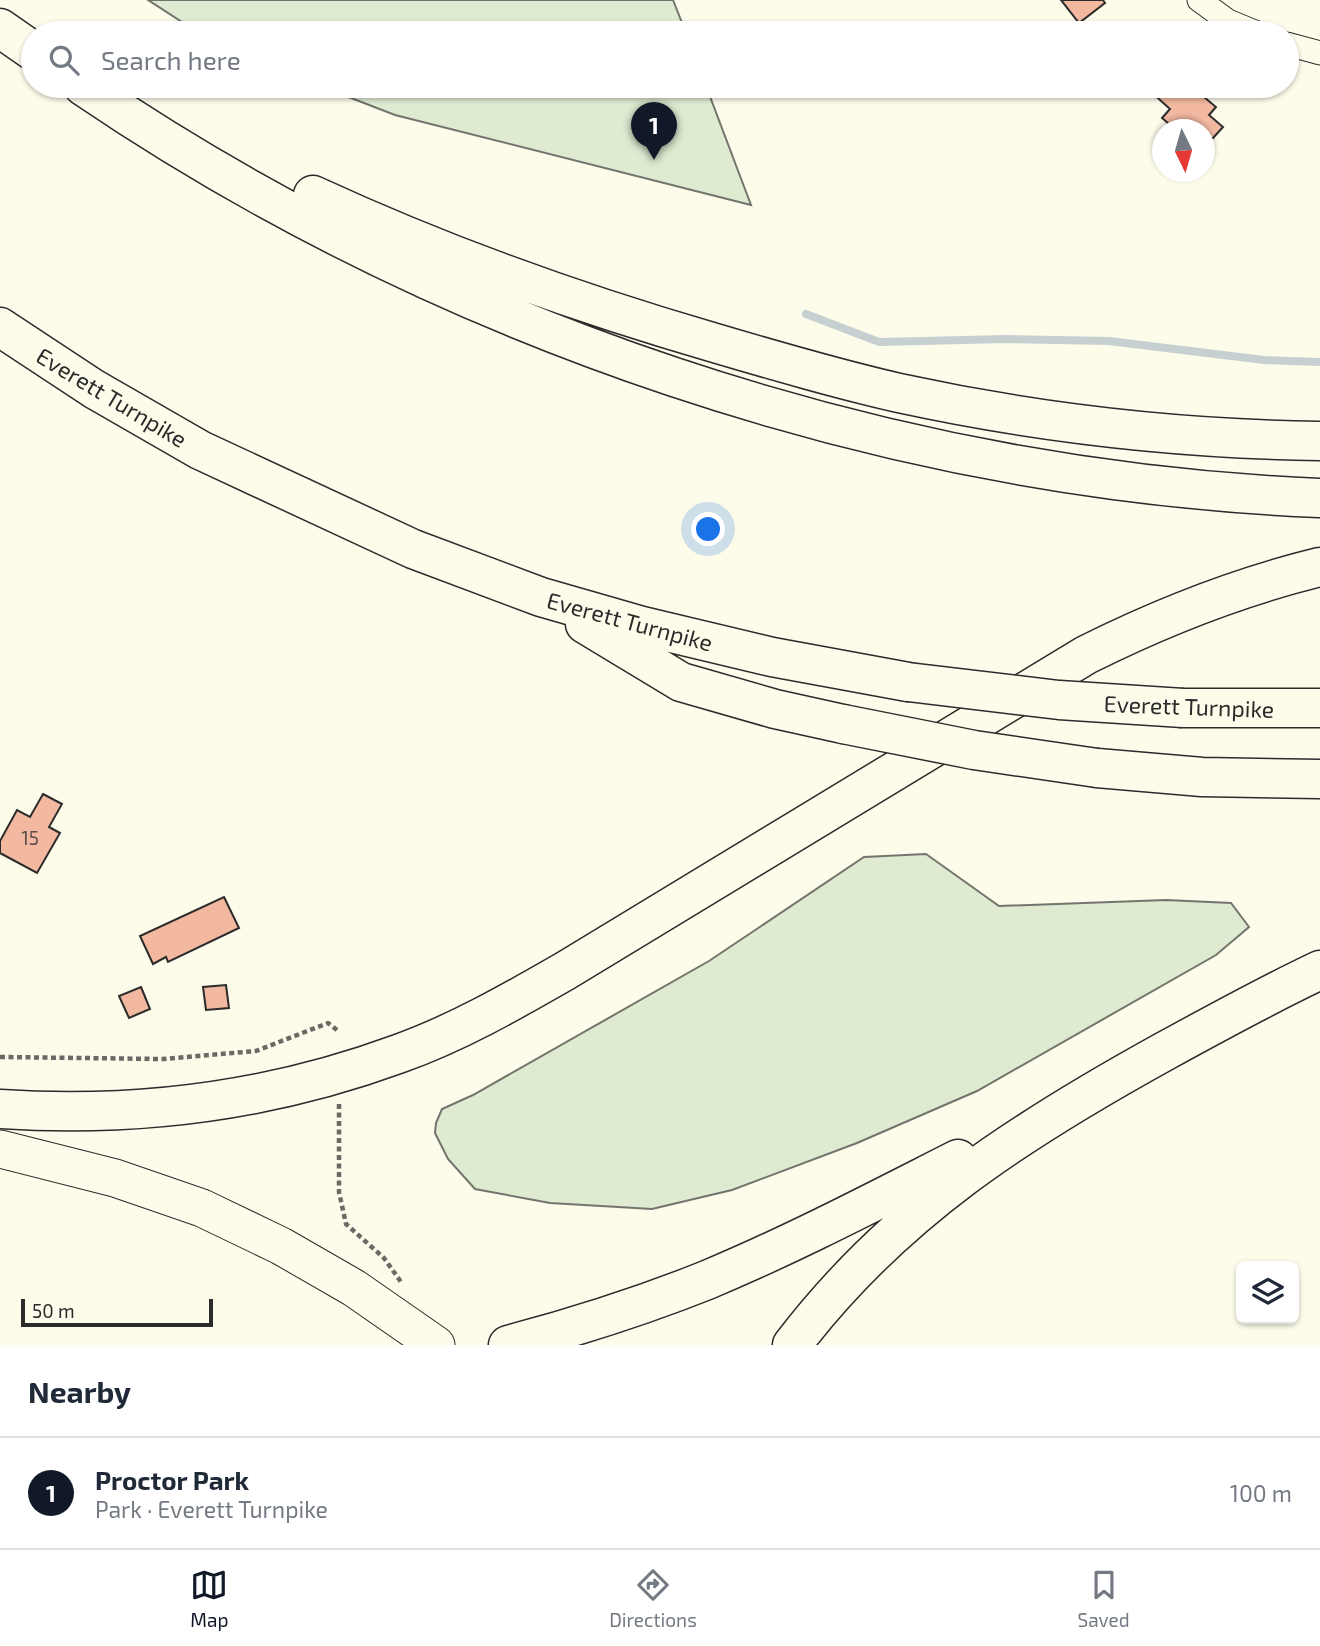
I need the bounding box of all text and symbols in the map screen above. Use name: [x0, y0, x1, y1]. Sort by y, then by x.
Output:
search box: [21, 21, 1299, 98]
icon: search: [45, 41, 83, 79]
text: Search here: [101, 44, 241, 75]
pin: 1: [631, 102, 677, 160]
north arrow: [1152, 119, 1215, 182]
street label: Everett Turnpike: [32, 341, 192, 453]
your location: [691, 512, 725, 546]
street label: Everett Turnpike: [544, 585, 716, 657]
street label: Everett Turnpike: [1103, 689, 1275, 723]
house number: 15: [21, 826, 39, 849]
map controls: [1236, 1261, 1299, 1324]
button: layers: [1236, 1261, 1299, 1324]
scale bar: [21, 1296, 214, 1328]
text: 50 m: [32, 1299, 75, 1322]
text: Nearby: [28, 1373, 131, 1409]
text: Proctor Park: [95, 1464, 249, 1495]
text: 1: [46, 1479, 56, 1507]
text: 100 m: [1230, 1479, 1292, 1507]
text: Park · Everett Turnpike: [95, 1495, 328, 1523]
tab: Map: [190, 1566, 228, 1631]
tab: Directions: [609, 1566, 697, 1631]
tab: Saved: [1077, 1566, 1130, 1631]

